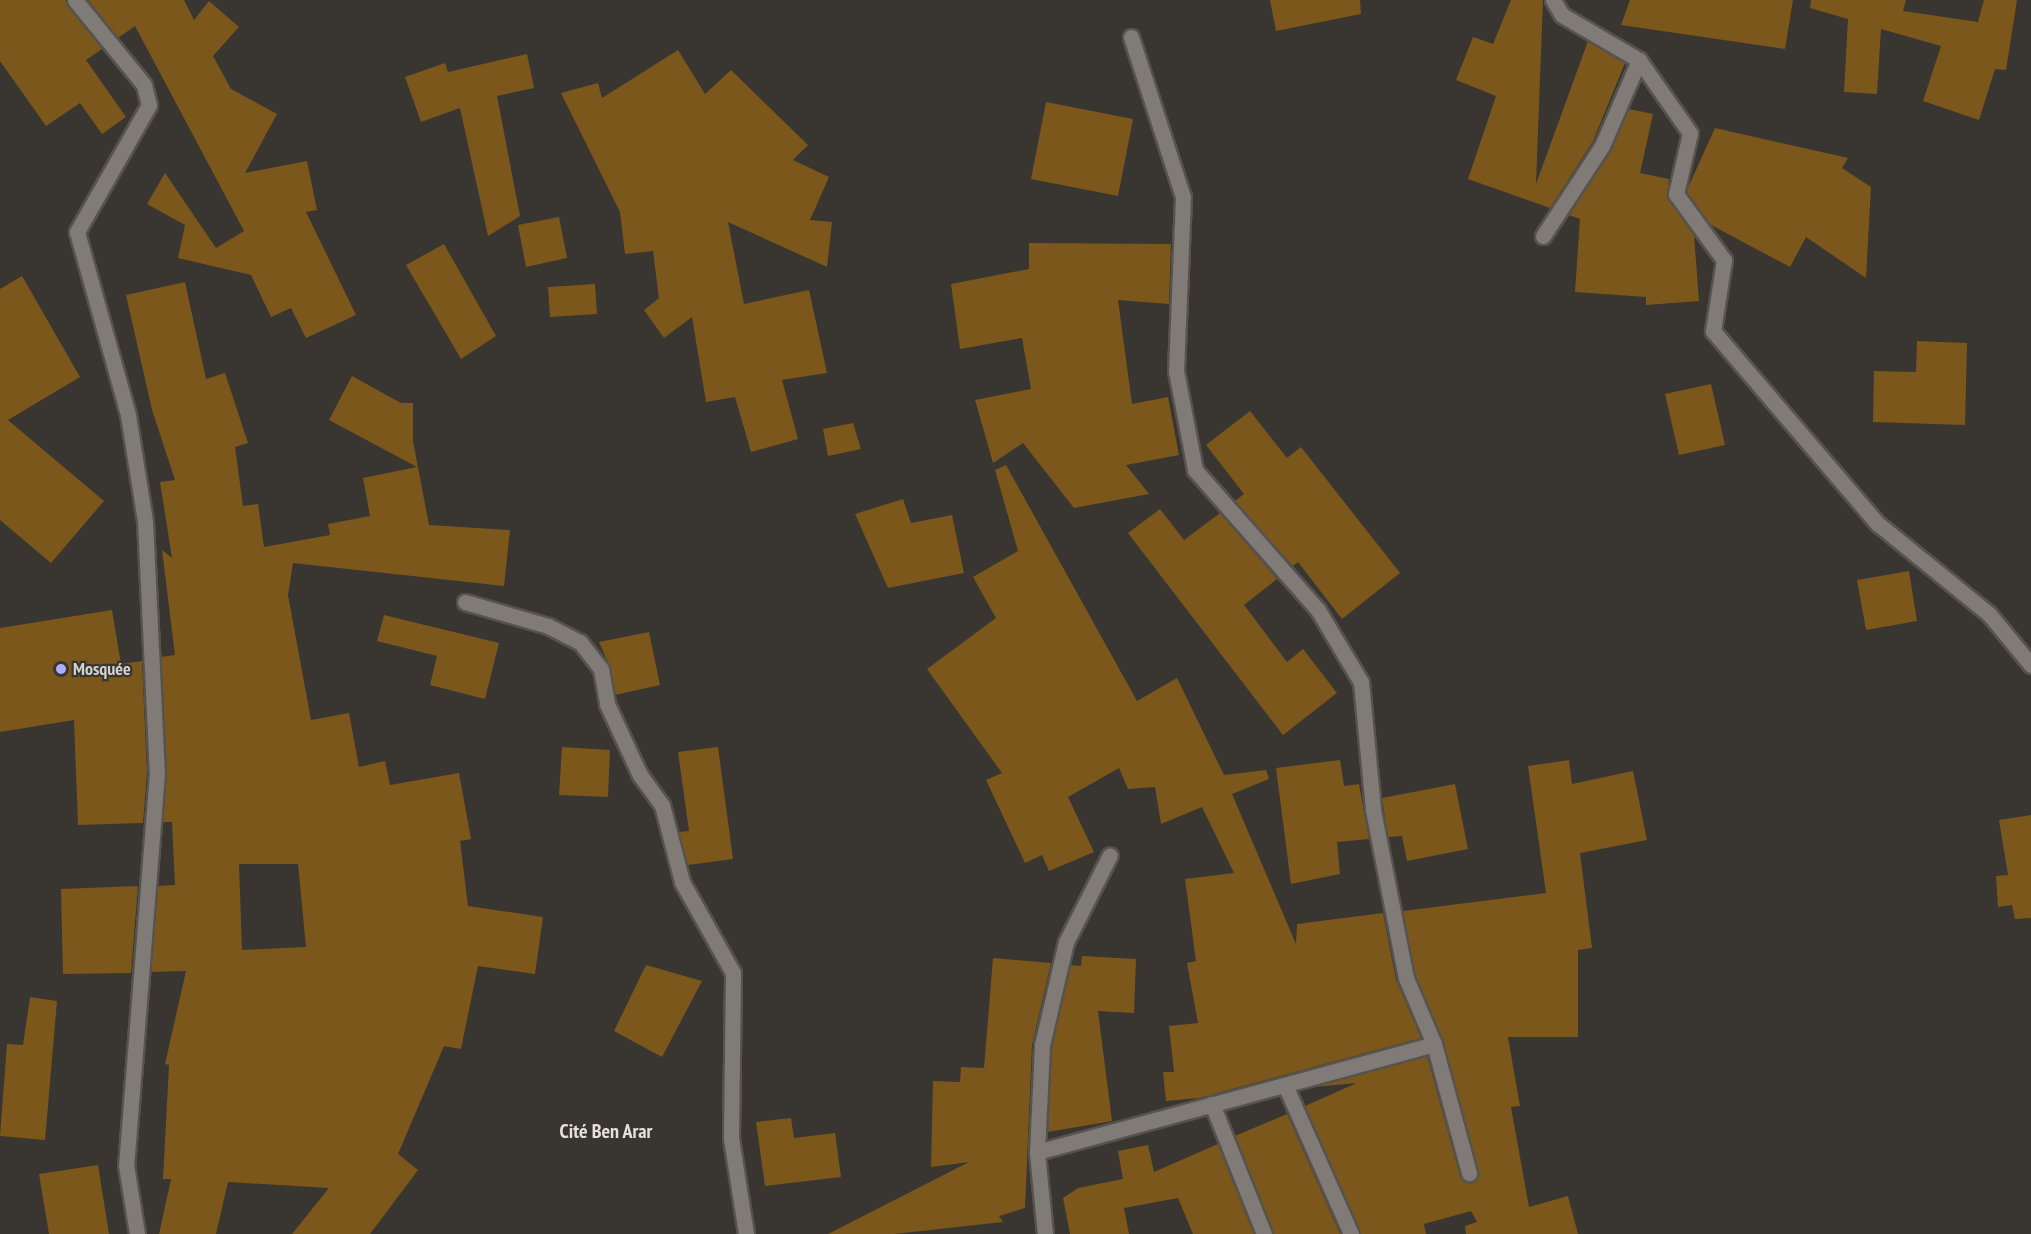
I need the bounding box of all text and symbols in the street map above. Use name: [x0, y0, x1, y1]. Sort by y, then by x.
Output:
place label: Mosquée: [73, 658, 131, 680]
marker: Mosquée: [54, 662, 68, 676]
district label: Cité Ben Arar: [559, 1119, 653, 1143]

